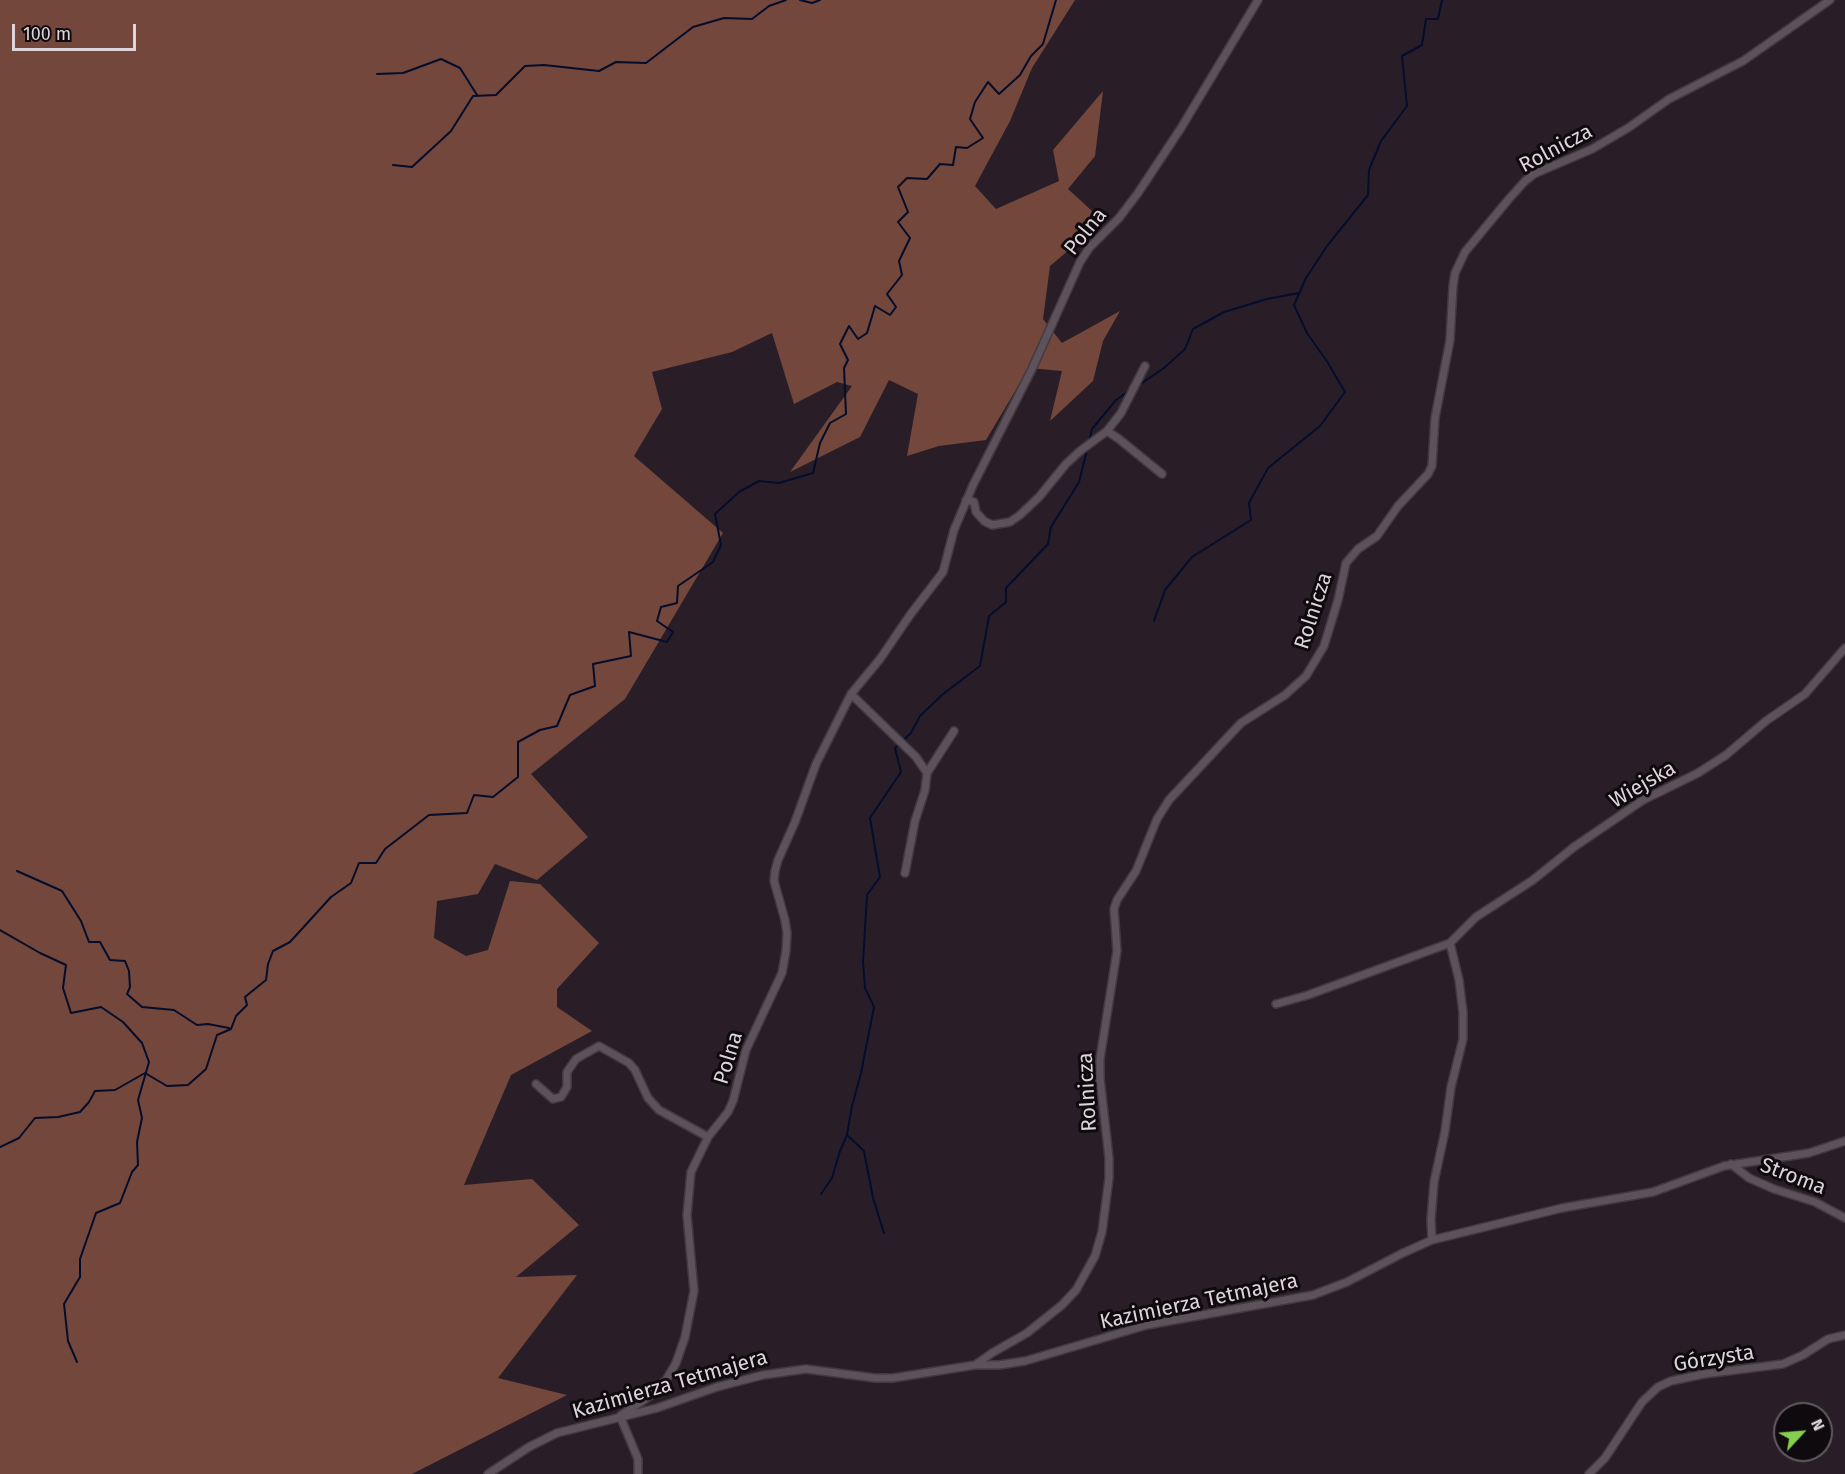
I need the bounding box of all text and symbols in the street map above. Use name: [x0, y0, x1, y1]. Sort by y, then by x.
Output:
scale bar: [15, 12, 140, 50]
text: 100 m: [23, 23, 71, 45]
street label: Rolnicza: [1515, 119, 1597, 179]
street label: Polna: [1059, 203, 1113, 261]
street label: Rolnicza: [1290, 569, 1338, 653]
street label: Wiejska: [1605, 756, 1681, 814]
street label: Polna: [709, 1029, 749, 1087]
street label: Rolnicza: [1073, 1052, 1103, 1132]
street label: Stroma: [1757, 1153, 1829, 1201]
street label: Kazimierza Tetmajera: [1098, 1269, 1300, 1335]
street label: Górzysta: [1672, 1340, 1756, 1378]
street label: Kazimierza Tetmajera: [569, 1345, 771, 1425]
north arrow: [1773, 1402, 1833, 1462]
text: N: [1807, 1416, 1829, 1434]

